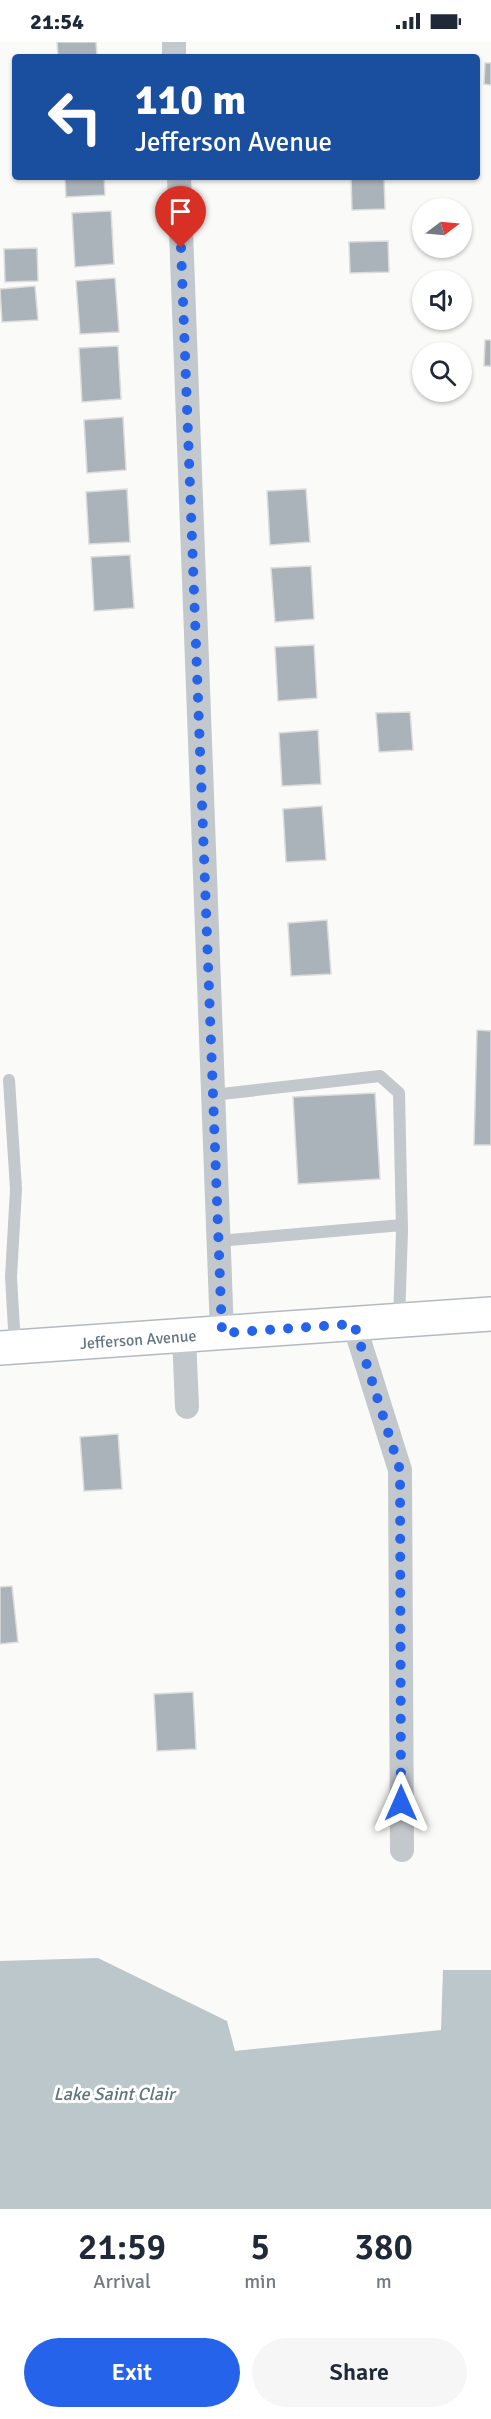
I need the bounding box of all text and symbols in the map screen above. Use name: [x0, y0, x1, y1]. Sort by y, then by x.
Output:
text: 21:54: [30, 8, 84, 35]
text: 110 m: [135, 75, 246, 126]
icon: left: [36, 78, 114, 156]
text: Jefferson Avenue: [135, 126, 332, 159]
pin: [155, 186, 206, 248]
icon: arrive: [164, 195, 197, 228]
north arrow: [412, 198, 472, 258]
map controls: [412, 198, 472, 402]
button: sound: [412, 270, 472, 330]
button: search: [412, 342, 472, 402]
street label: Jefferson Avenue: [79, 1326, 197, 1354]
position arrow: [369, 1771, 433, 1835]
water label: Lake Saint Clair: [54, 2083, 177, 2105]
text: 21:59: [78, 2225, 166, 2270]
text: 5: [251, 2225, 270, 2270]
text: 380: [355, 2225, 413, 2270]
text: Arrival: [93, 2269, 151, 2294]
text: min: [244, 2269, 276, 2294]
text: m: [376, 2269, 392, 2294]
button: Exit: [24, 2338, 240, 2407]
button: Share: [252, 2338, 467, 2407]

